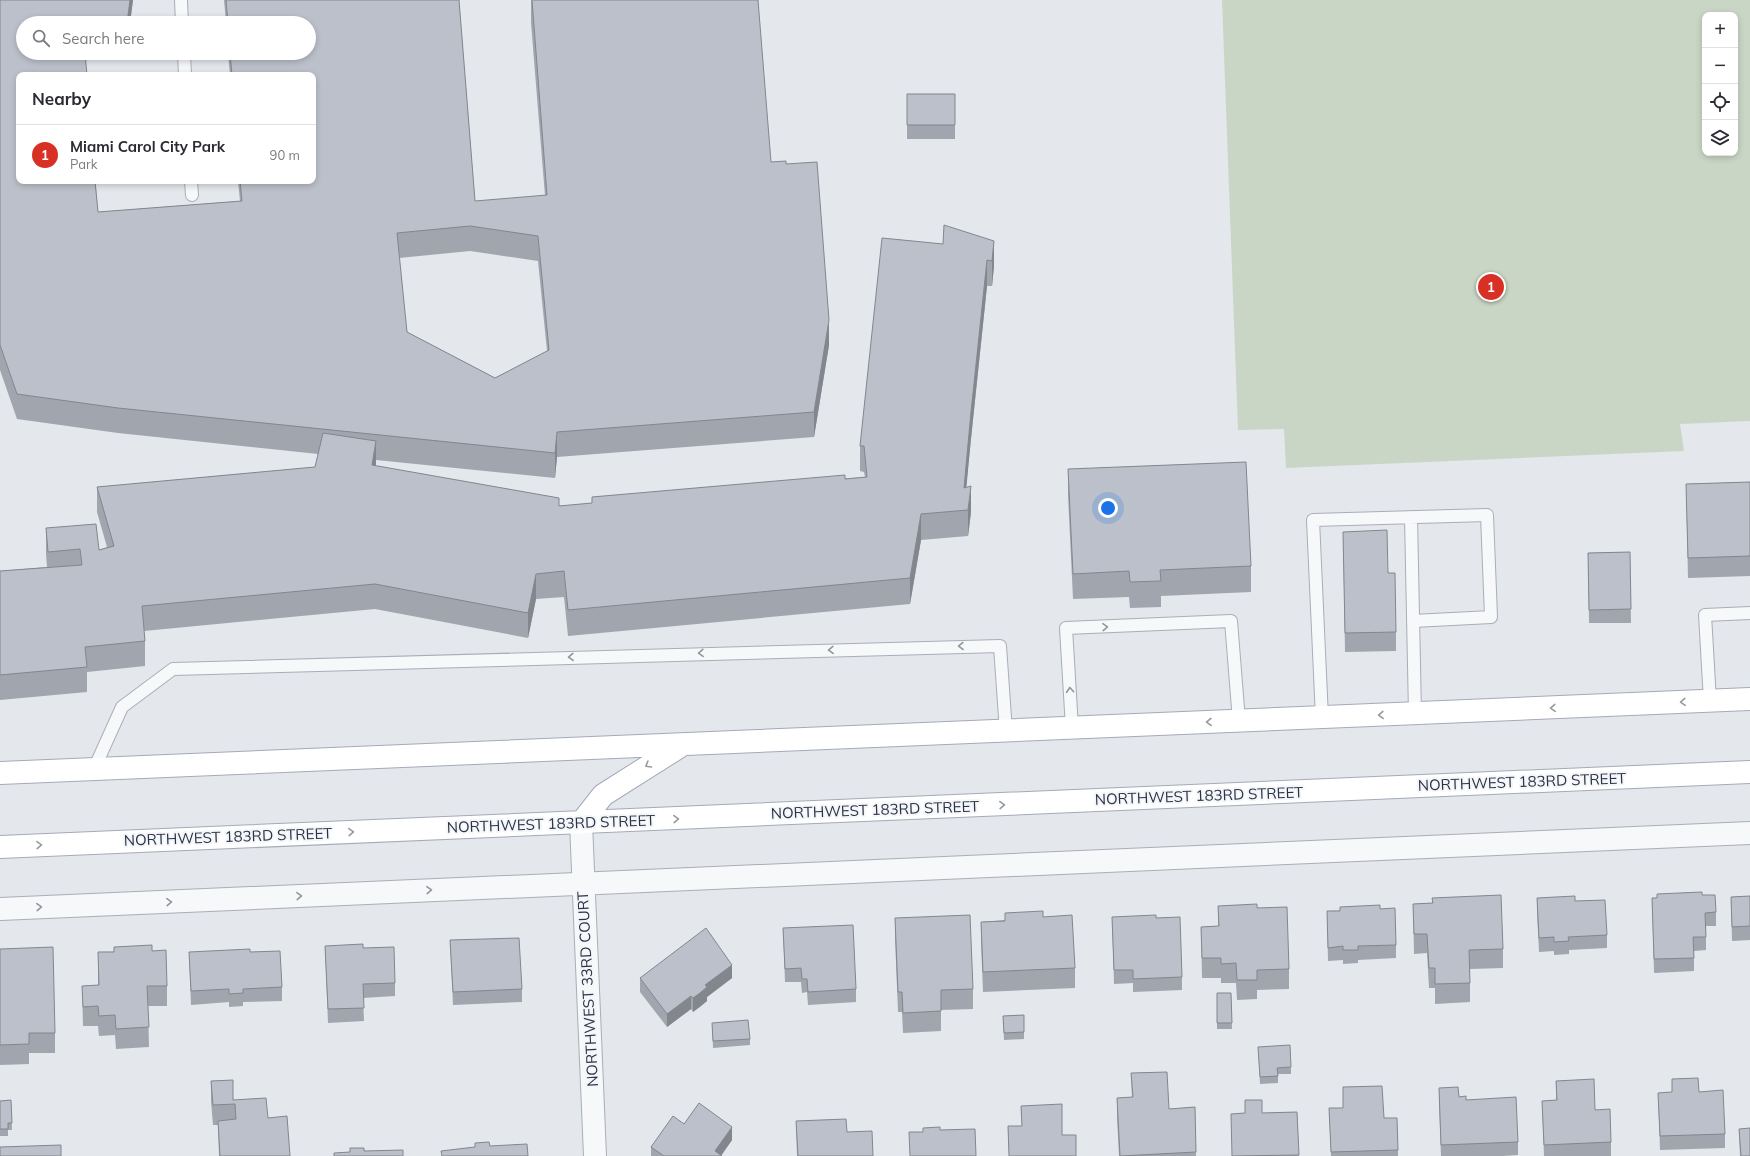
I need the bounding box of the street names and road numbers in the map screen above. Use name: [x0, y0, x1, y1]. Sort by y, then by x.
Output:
street label: NORTHWEST 183RD STREET: [1417, 768, 1626, 795]
street label: NORTHWEST 183RD STREET: [1094, 782, 1303, 809]
street label: NORTHWEST 183RD STREET: [770, 796, 979, 823]
street label: NORTHWEST 183RD STREET: [446, 810, 655, 837]
street label: NORTHWEST 183RD STREET: [123, 823, 332, 850]
street label: NORTHWEST 33RD COURT: [573, 891, 602, 1087]

